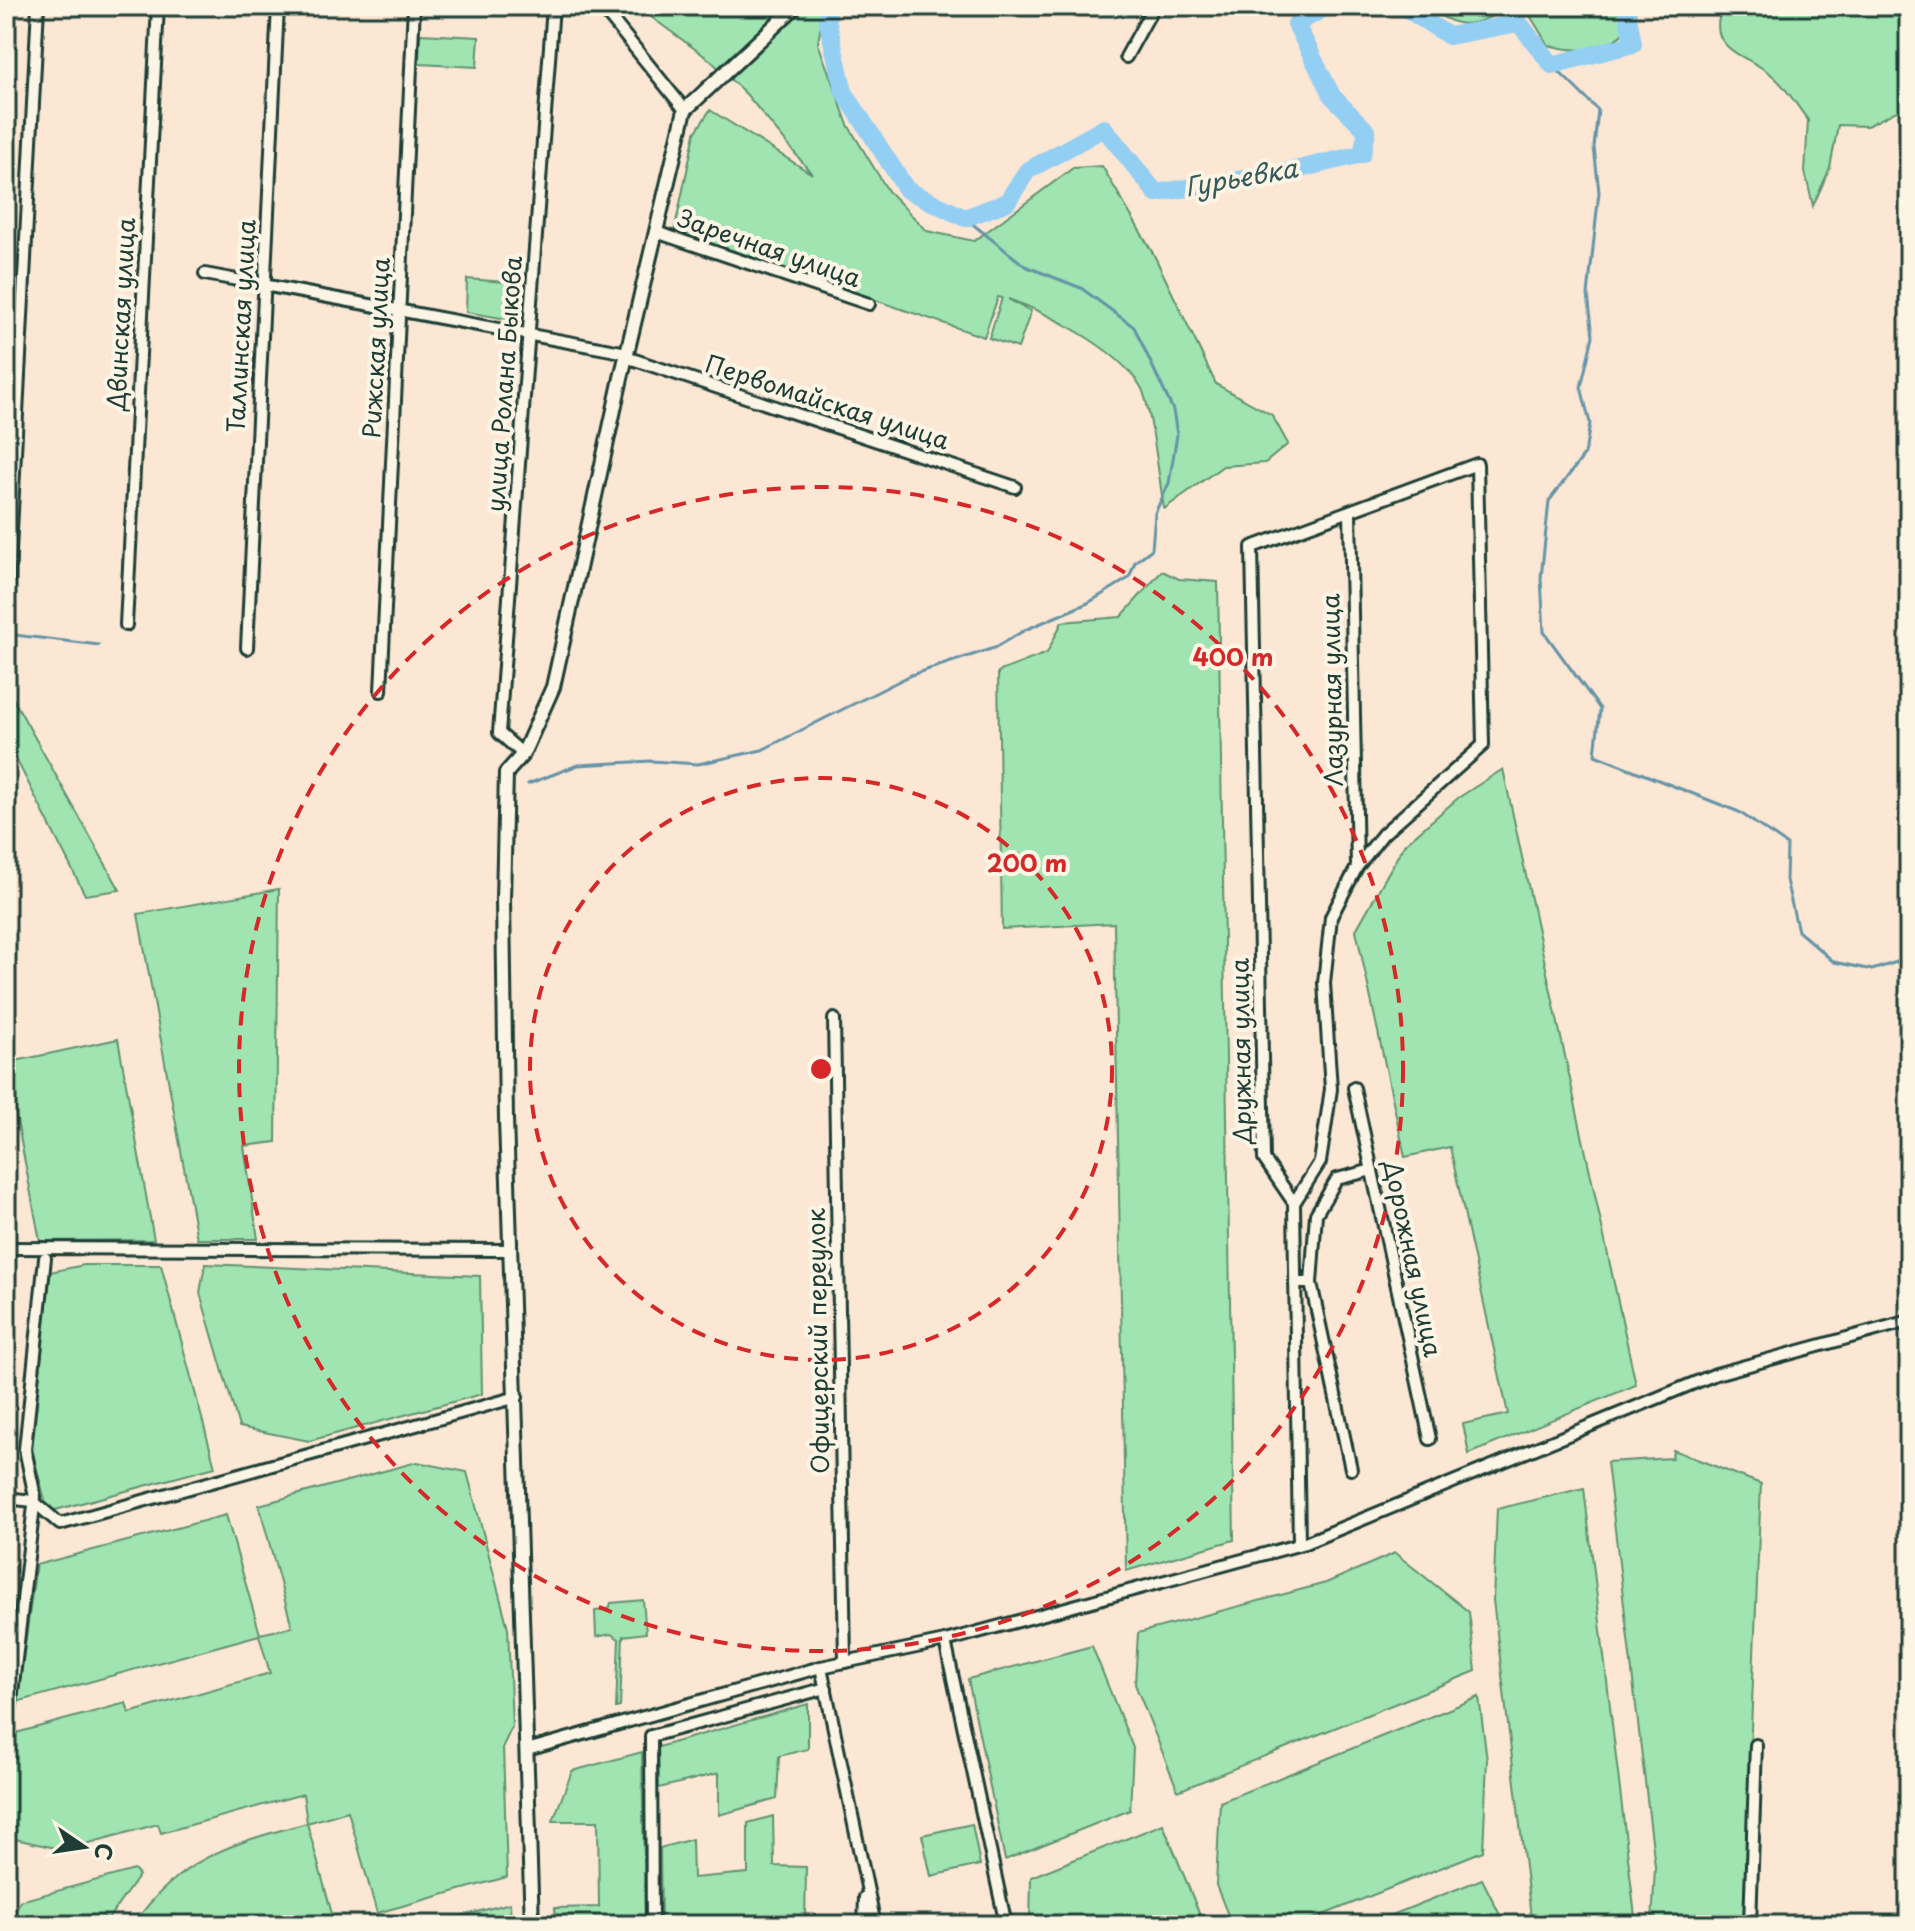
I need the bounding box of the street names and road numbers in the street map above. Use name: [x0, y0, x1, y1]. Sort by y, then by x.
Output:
street label: Заречная улица: [673, 199, 866, 295]
street label: Двинская улица: [97, 217, 143, 412]
street label: Таллинская улица: [216, 218, 264, 433]
street label: улица Ролана Быкова: [476, 255, 530, 513]
street label: Рижская улица: [352, 257, 398, 439]
street label: Первомайская улица: [701, 345, 954, 458]
street label: Лазурная улица: [1311, 593, 1351, 787]
street label: Дружная улица: [1220, 958, 1260, 1145]
street label: Дорожная улица: [1375, 1156, 1452, 1360]
street label: Офицерский переулок: [797, 1207, 837, 1474]

